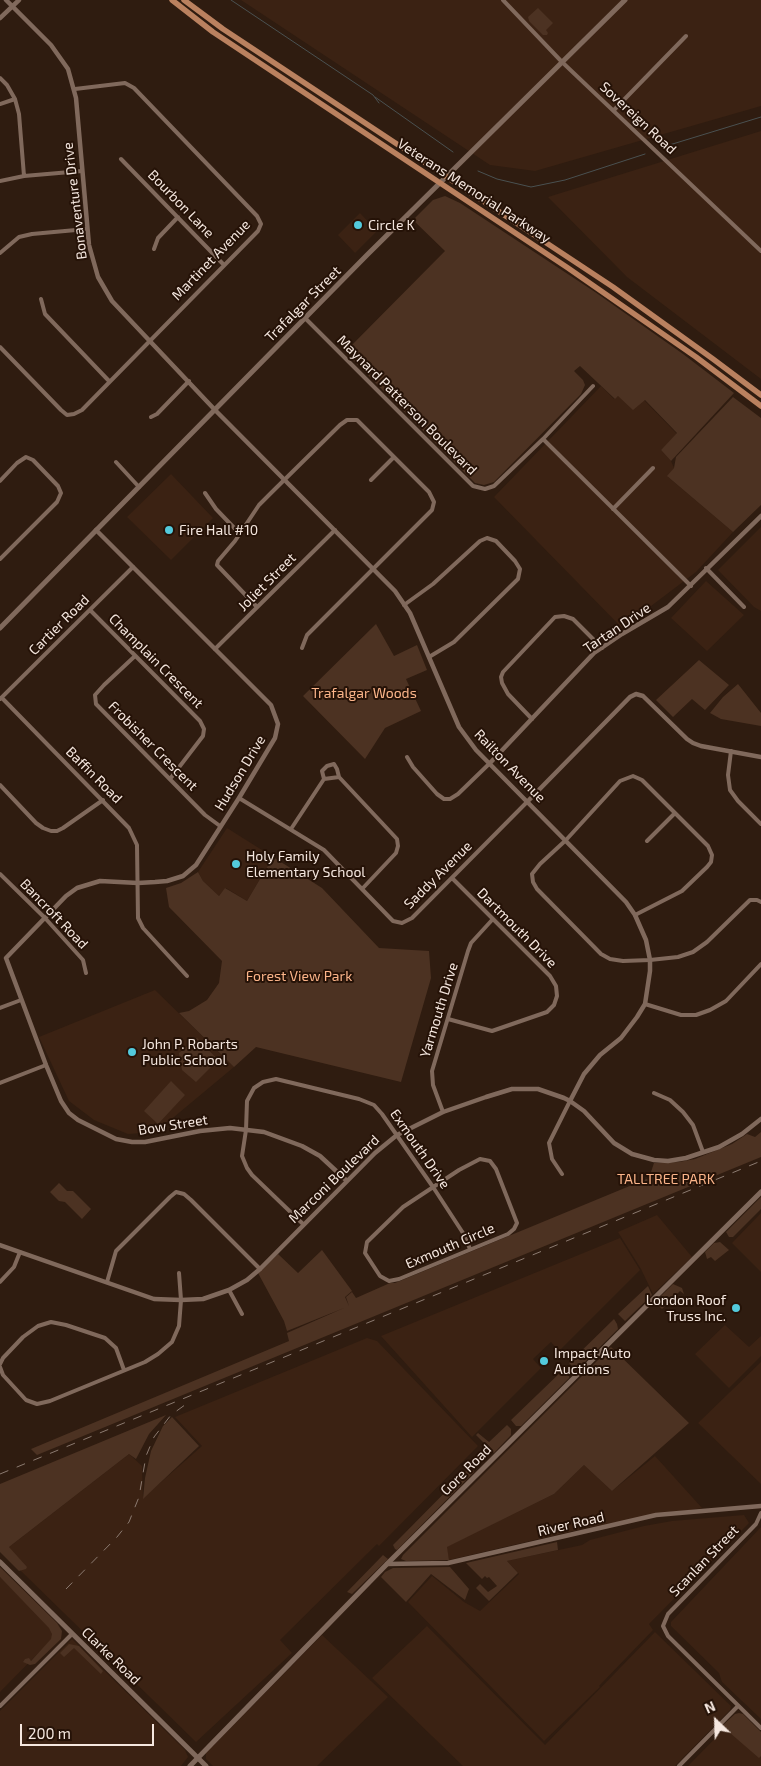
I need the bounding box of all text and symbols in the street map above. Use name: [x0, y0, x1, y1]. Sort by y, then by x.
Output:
street label: Sovereign Road: [596, 78, 680, 158]
street label: Veterans Memorial Parkway: [394, 135, 554, 247]
street label: Bonaventure Drive: [59, 141, 91, 261]
street label: Bourbon Lane: [144, 167, 218, 241]
street label: Martinet Avenue: [168, 216, 254, 304]
place label: Circle K: [368, 217, 415, 233]
marker: Circle K: [352, 219, 364, 231]
street label: Trafalgar Street: [262, 263, 344, 345]
street label: Maynard Patterson Boulevard: [334, 332, 480, 478]
place label: Fire Hall #10: [179, 522, 258, 538]
marker: Fire Hall #10: [163, 524, 175, 536]
street label: Joliet Street: [234, 549, 300, 615]
street label: Cartier Road: [25, 591, 93, 659]
street label: Tartan Drive: [580, 599, 654, 657]
street label: Champlain Crescent: [105, 610, 207, 712]
park label: Trafalgar Woods: [311, 685, 417, 701]
street label: Frobisher Crescent: [105, 698, 201, 794]
street label: Railton Avenue: [471, 726, 549, 806]
street label: Hudson Drive: [211, 732, 269, 814]
street label: Baffin Road: [62, 743, 126, 807]
street label: Saddy Avenue: [401, 838, 475, 912]
place label: Holy Family Elementary School: [246, 848, 365, 880]
marker: Holy Family Elementary School: [230, 858, 242, 870]
street label: Bancroft Road: [16, 876, 92, 952]
street label: Dartmouth Drive: [474, 885, 560, 971]
street label: Yarmouth Drive: [417, 960, 461, 1060]
park label: Forest View Park: [246, 968, 352, 984]
place label: John P. Robarts Public School: [142, 1036, 238, 1068]
marker: John P. Robarts Public School: [126, 1046, 138, 1058]
street label: Exmouth Drive: [386, 1106, 454, 1192]
street label: Bow Street: [137, 1111, 209, 1139]
street label: Marconi Boulevard: [285, 1131, 383, 1227]
park label: TALLTREE PARK: [617, 1171, 715, 1187]
street label: Exmouth Circle: [403, 1220, 497, 1272]
place label: London Roof Truss Inc.: [646, 1292, 726, 1324]
marker: London Roof Truss Inc.: [730, 1302, 742, 1314]
place label: Impact Auto Auctions: [554, 1345, 631, 1378]
marker: Impact Auto Auctions: [538, 1355, 550, 1367]
street label: Gore Road: [437, 1441, 495, 1499]
street label: River Road: [536, 1508, 606, 1540]
street label: Scanlan Street: [666, 1522, 742, 1600]
street label: Clarke Road: [78, 1624, 144, 1688]
north arrow: [691, 1696, 741, 1746]
text: N: [702, 1697, 718, 1717]
scale bar: [22, 1714, 156, 1746]
text: 200 m: [28, 1724, 71, 1742]

